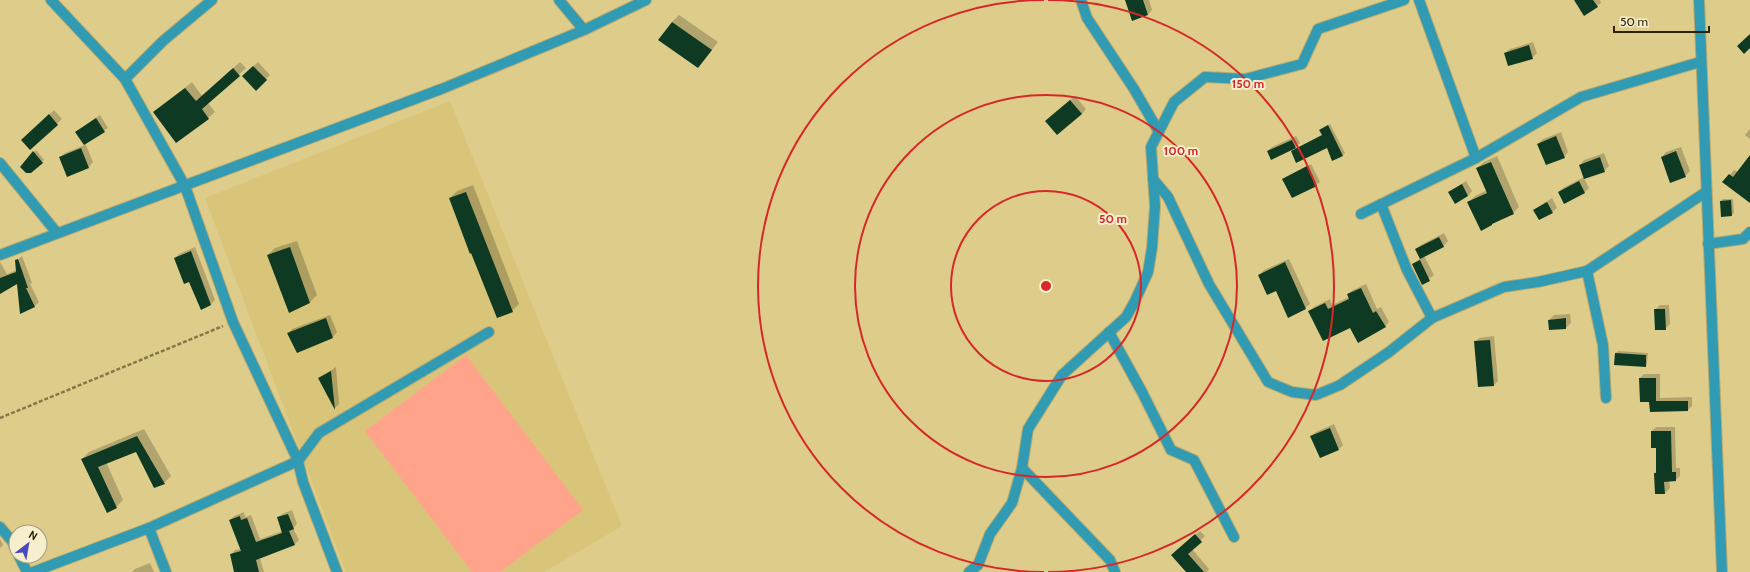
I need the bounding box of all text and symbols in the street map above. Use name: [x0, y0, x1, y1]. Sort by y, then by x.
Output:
scale bar: [1614, 8, 1709, 34]
text: 50 m: [1620, 14, 1648, 29]
text: 150 m: [1232, 76, 1264, 91]
text: 100 m: [1164, 143, 1198, 158]
text: 50 m: [1099, 211, 1127, 226]
centre of rings: [1039, 279, 1053, 293]
north arrow: [8, 524, 48, 564]
text: N: [26, 527, 40, 543]

